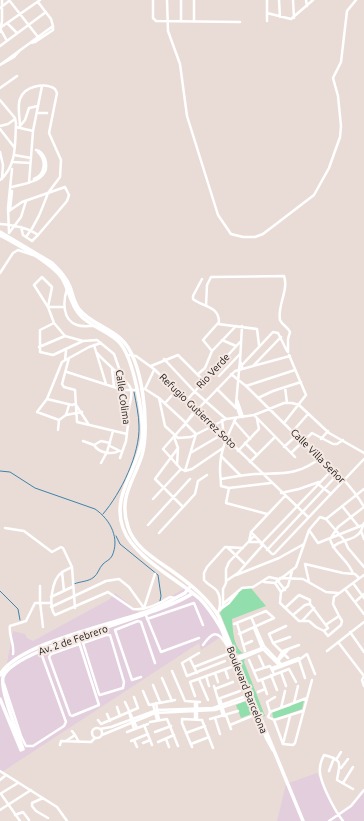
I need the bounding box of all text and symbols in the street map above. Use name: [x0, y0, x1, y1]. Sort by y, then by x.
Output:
street label: Rio Verde: [194, 351, 232, 391]
street label: Calle Colima: [114, 369, 132, 425]
street label: Refugio Gutierrez Soto: [157, 371, 239, 451]
street label: Calle Villa Señor: [289, 427, 348, 486]
street label: Av. 2 de Febrero: [37, 623, 109, 657]
street label: Boulevard Barcelona: [225, 645, 269, 735]

